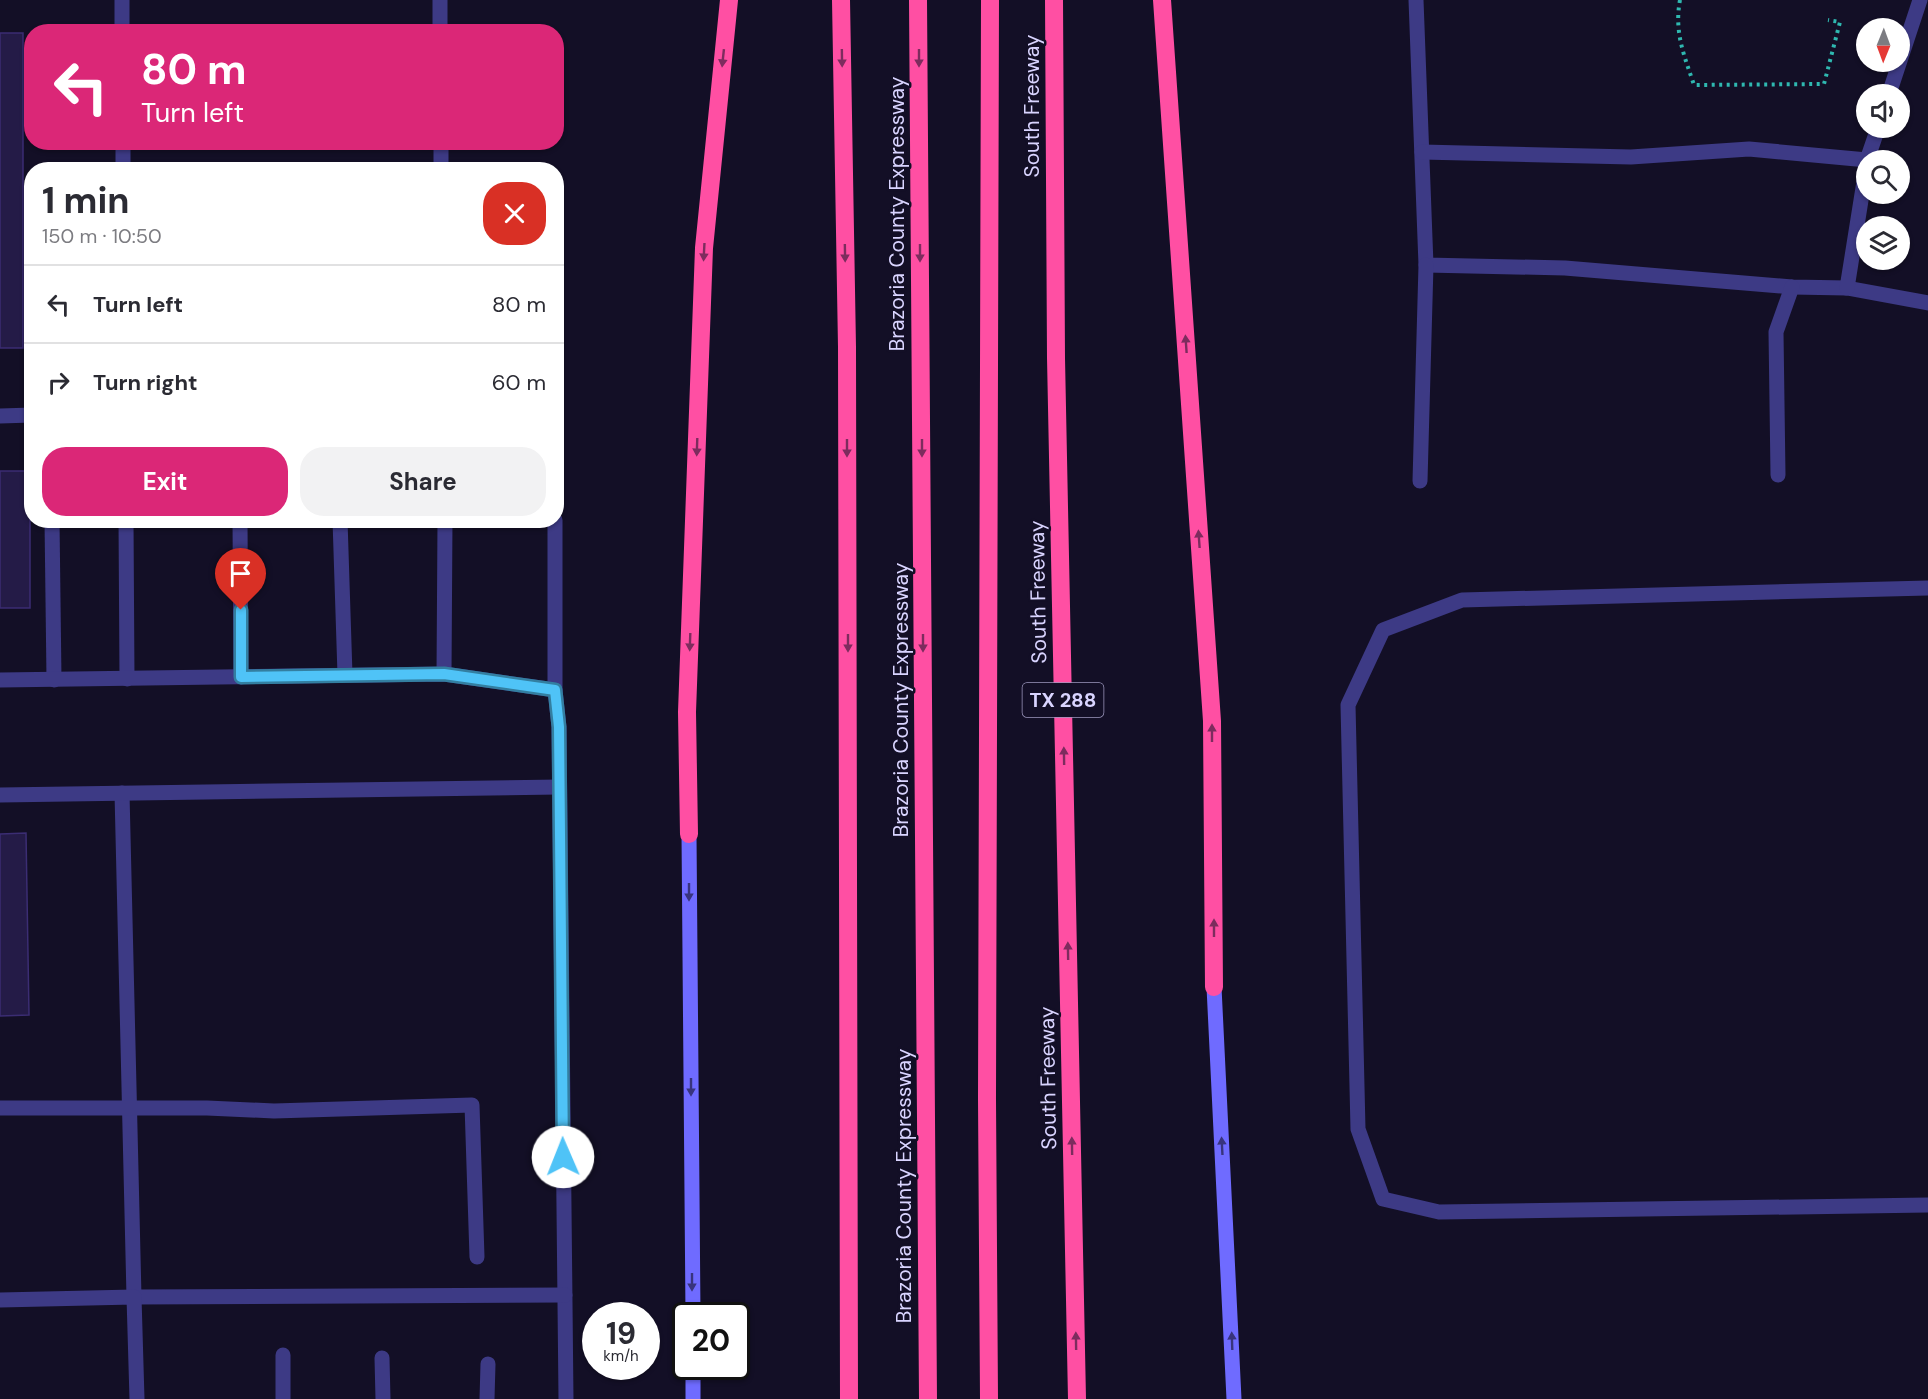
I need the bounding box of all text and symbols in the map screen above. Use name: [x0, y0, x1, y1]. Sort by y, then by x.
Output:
north arrow: [1856, 18, 1910, 72]
map controls: [1856, 18, 1910, 270]
street label: South Freeway: [1018, 34, 1046, 178]
text: 80 m: [141, 42, 247, 97]
icon: left: [42, 48, 120, 126]
one-way arrow: [718, 49, 728, 68]
one-way arrow: [837, 49, 847, 68]
one-way arrow: [914, 49, 924, 68]
street label: Brazoria County Expressway: [883, 76, 911, 351]
button: sound: [1856, 84, 1910, 138]
text: Turn left: [141, 95, 244, 130]
button: search: [1856, 150, 1910, 204]
text: 1 min: [42, 177, 130, 224]
button: close: [483, 182, 546, 245]
button: layers: [1856, 216, 1910, 270]
text: 150 m · 10:50: [42, 223, 162, 249]
one-way arrow: [700, 243, 709, 262]
one-way arrow: [840, 244, 850, 263]
one-way arrow: [915, 244, 925, 263]
icon: left: [42, 288, 75, 321]
text: Turn left: [93, 290, 183, 319]
text: 80 m: [492, 290, 546, 319]
one-way arrow: [1181, 335, 1190, 354]
icon: right: [42, 366, 75, 399]
text: Turn right: [93, 368, 198, 397]
text: 60 m: [492, 368, 546, 397]
one-way arrow: [692, 438, 702, 457]
one-way arrow: [842, 439, 852, 458]
one-way arrow: [917, 439, 926, 458]
button: Exit: [42, 447, 288, 516]
button: Share: [300, 447, 546, 516]
street label: South Freeway: [1023, 520, 1053, 664]
one-way arrow: [1195, 529, 1204, 548]
pin: [215, 548, 266, 610]
icon: arrive: [224, 557, 257, 590]
street label: Brazoria County Expressway: [887, 562, 915, 837]
one-way arrow: [685, 632, 694, 651]
one-way arrow: [843, 634, 853, 653]
one-way arrow: [918, 634, 928, 653]
road number: TX 288: [1022, 683, 1104, 717]
one-way arrow: [1208, 724, 1217, 743]
one-way arrow: [1059, 746, 1069, 765]
one-way arrow: [685, 883, 694, 902]
one-way arrow: [1209, 919, 1219, 938]
one-way arrow: [1063, 941, 1073, 960]
street label: South Freeway: [1033, 1006, 1063, 1150]
street label: Brazoria County Expressway: [890, 1048, 918, 1323]
one-way arrow: [686, 1078, 696, 1097]
position arrow: [531, 1125, 595, 1189]
one-way arrow: [1067, 1136, 1076, 1155]
one-way arrow: [1218, 1136, 1227, 1155]
one-way arrow: [688, 1273, 697, 1292]
speed limit sign: 20: [672, 1302, 750, 1380]
text: 19: [606, 1314, 636, 1353]
one-way arrow: [1071, 1331, 1080, 1350]
one-way arrow: [1227, 1331, 1237, 1350]
text: km/h: [603, 1346, 639, 1366]

